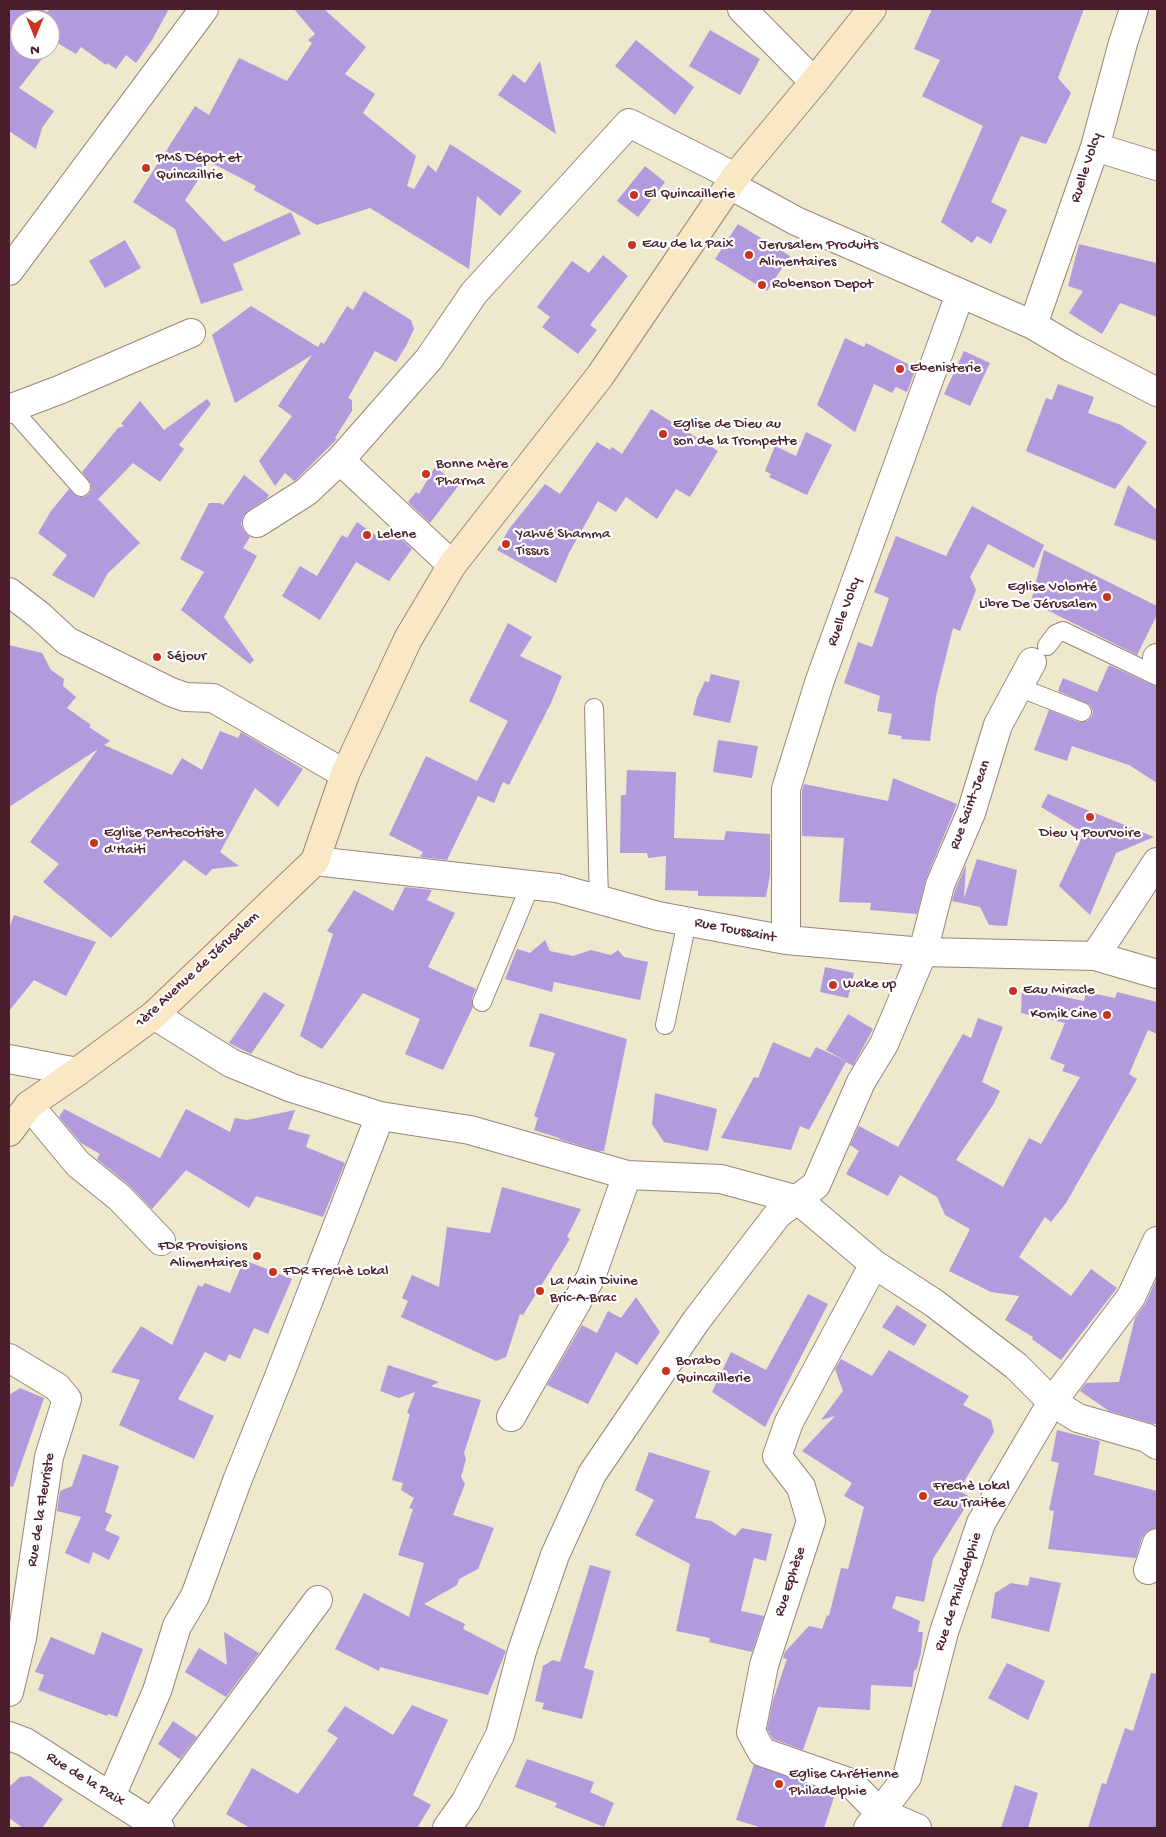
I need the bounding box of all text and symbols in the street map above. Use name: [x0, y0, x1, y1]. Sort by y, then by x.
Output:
north arrow: [10, 10, 60, 60]
text: N: [30, 41, 40, 58]
street label: Ruelle Volcy: [1067, 131, 1107, 205]
place label: PMS Dépot et Quincaillrie: [156, 150, 241, 185]
marker: PMS Dépot et Quincaillrie: [140, 162, 152, 174]
place label: El Quincaillerie: [644, 186, 735, 204]
marker: El Quincaillerie: [628, 189, 640, 201]
place label: Eau de la Paix: [642, 236, 733, 254]
place label: Jerusalem Produits Alimentaires: [759, 237, 878, 272]
marker: Eau de la Paix: [626, 239, 638, 251]
marker: Jerusalem Produits Alimentaires: [743, 249, 755, 261]
place label: Robenson Depot: [772, 276, 873, 294]
marker: Robenson Depot: [756, 279, 768, 291]
place label: Ebenisterie: [910, 360, 981, 378]
marker: Ebenisterie: [894, 363, 906, 375]
place label: Eglise de Dieu au son de la Trompette: [673, 416, 797, 451]
marker: Eglise de Dieu au son de la Trompette: [657, 428, 669, 440]
place label: Bonne Mère Pharma: [436, 456, 508, 491]
marker: Bonne Mère Pharma: [420, 468, 432, 480]
place label: Lelene: [377, 526, 416, 544]
place label: Yahvé Shamma Tissus: [516, 526, 610, 561]
marker: Lelene: [361, 529, 373, 541]
marker: Yahvé Shamma Tissus: [500, 538, 512, 550]
street label: Ruelle Volcy: [824, 575, 866, 649]
place label: Eglise Volonté Libre De Jérusalem: [979, 579, 1097, 614]
marker: Eglise Volonté Libre De Jérusalem: [1101, 591, 1113, 603]
place label: Séjour: [167, 648, 206, 666]
marker: Séjour: [151, 651, 163, 663]
street label: Rue Saint-Jean: [946, 758, 996, 852]
marker: Dieu y Pourvoire: [1084, 811, 1096, 823]
place label: Eglise Pentecotiste d'Haiti: [104, 825, 224, 860]
place label: Dieu y Pourvoire: [1039, 825, 1141, 843]
marker: Eglise Pentecotiste d'Haiti: [88, 837, 100, 849]
street label: 1ère Avenue de Jérusalem: [132, 908, 264, 1032]
street label: Rue Toussaint: [693, 914, 777, 948]
place label: Wake up: [843, 976, 896, 994]
marker: Wake up: [827, 979, 839, 991]
place label: Eau Miracle: [1023, 982, 1095, 1000]
marker: Eau Miracle: [1007, 985, 1019, 997]
place label: Komik Cine: [1031, 1006, 1097, 1024]
marker: Komik Cine: [1101, 1009, 1113, 1021]
place label: FDR Provisions Alimentaires: [158, 1238, 247, 1273]
marker: FDR Provisions Alimentaires: [251, 1250, 263, 1262]
place label: FDR Frechè Lokal: [283, 1263, 389, 1281]
marker: FDR Frechè Lokal: [267, 1266, 279, 1278]
place label: La Main Divine Bric-A-Brac: [550, 1273, 638, 1308]
marker: La Main Divine Bric-A-Brac: [534, 1285, 546, 1297]
place label: Borabo Quincaillerie: [676, 1353, 751, 1388]
marker: Borabo Quincaillerie: [660, 1365, 672, 1377]
street label: Rue de la Fleuriste: [24, 1452, 60, 1568]
place label: Frechè Lokal Eau Traitée: [933, 1478, 1010, 1513]
marker: Frechè Lokal Eau Traitée: [917, 1490, 929, 1502]
street label: Rue de Philadelphie: [931, 1530, 987, 1654]
street label: Rue Ephèse: [771, 1545, 811, 1619]
street label: Rue de la Paix: [42, 1749, 128, 1811]
place label: Eglise Chrétienne Philadelphie: [789, 1766, 899, 1801]
marker: Eglise Chrétienne Philadelphie: [773, 1778, 785, 1790]

